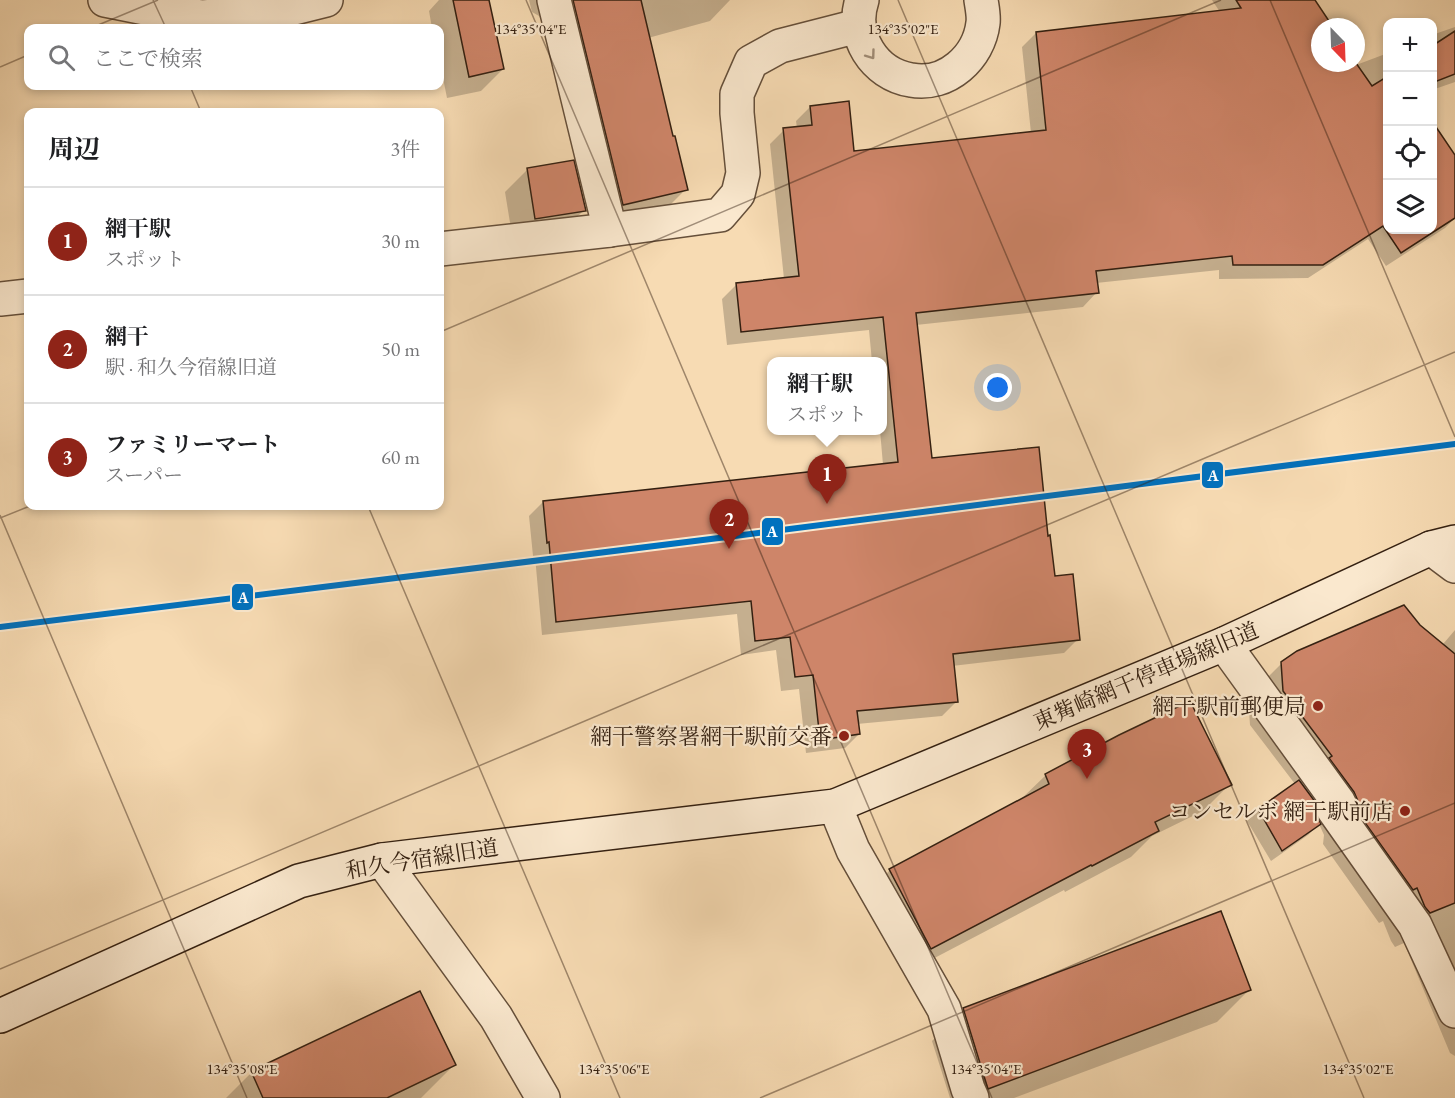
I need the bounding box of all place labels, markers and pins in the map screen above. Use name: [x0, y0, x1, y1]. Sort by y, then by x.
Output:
pin: 1: [808, 454, 846, 504]
pin: 2: [710, 500, 748, 549]
place label: 網干駅前郵便局: [1152, 692, 1306, 721]
marker: 網干駅前郵便局: [1311, 699, 1325, 713]
place label: 網干警察署網干駅前交番: [590, 722, 832, 751]
marker: 網干警察署網干駅前交番: [837, 729, 851, 743]
pin: 3: [1068, 730, 1106, 779]
place label: コンセルボ 網干駅前店: [1169, 797, 1393, 826]
marker: コンセルボ 網干駅前店: [1398, 804, 1412, 818]

